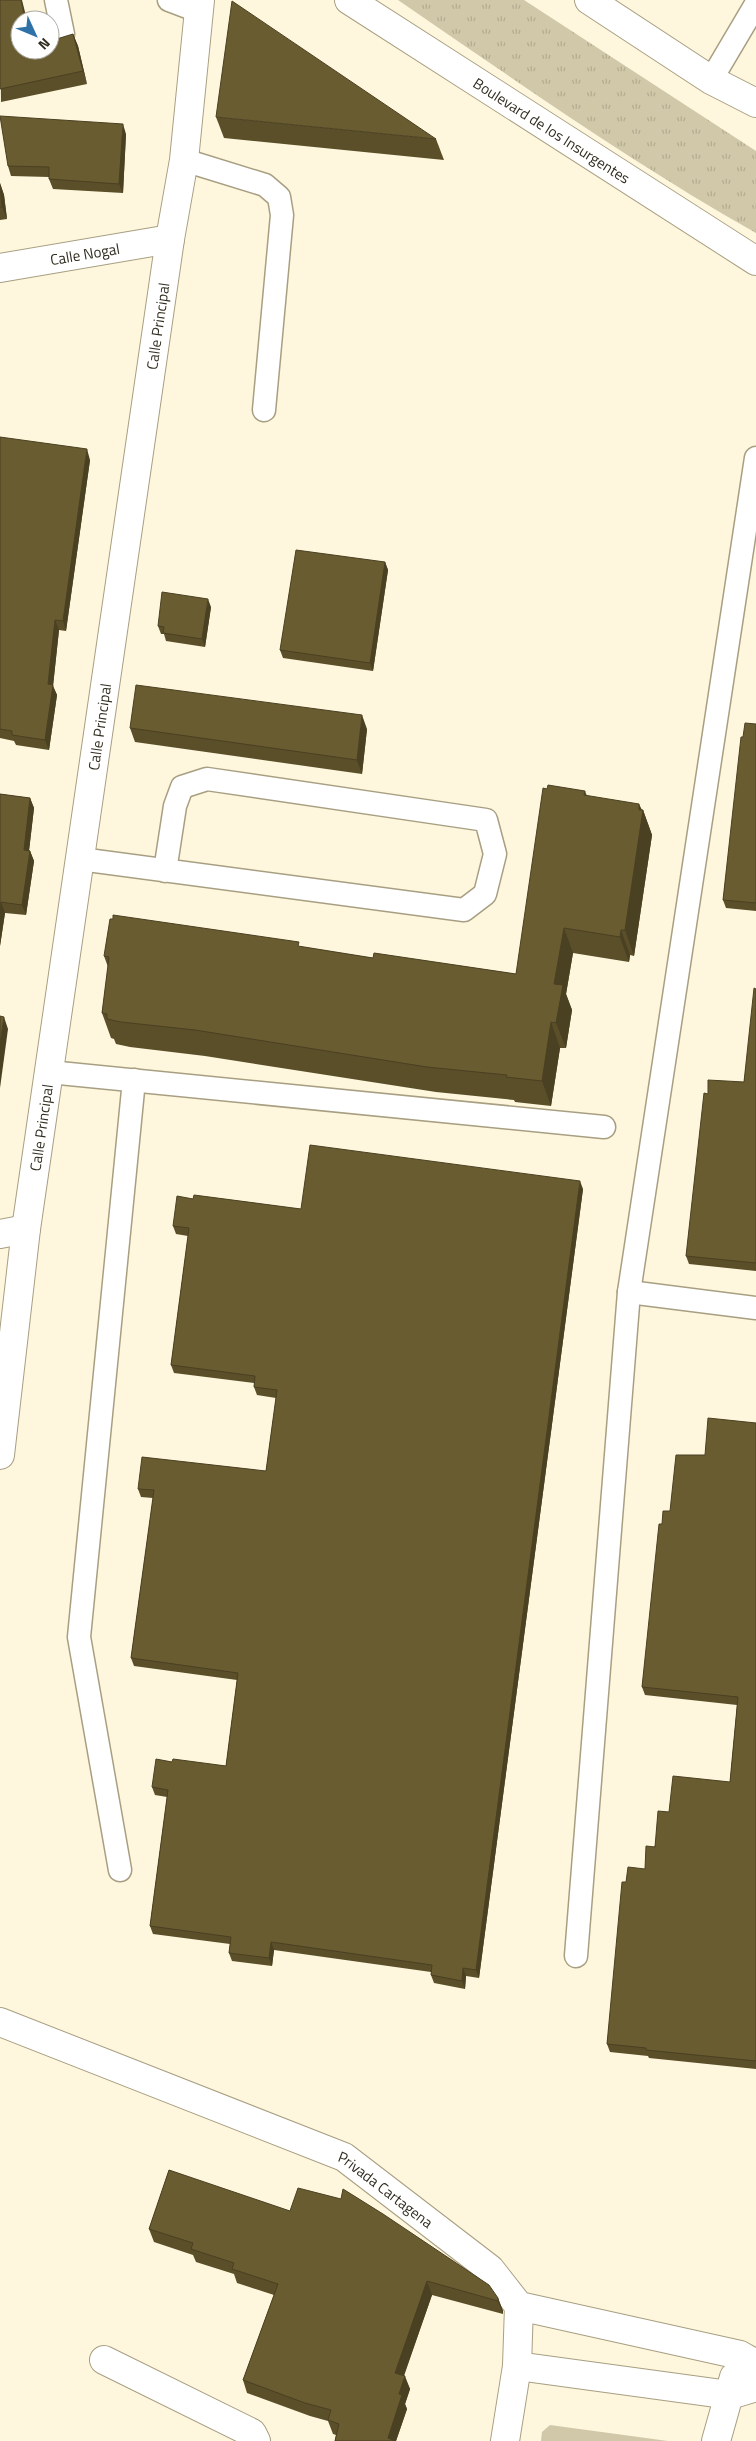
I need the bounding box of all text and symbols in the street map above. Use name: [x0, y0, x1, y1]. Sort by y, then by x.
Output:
north arrow: [10, 10, 60, 60]
text: N: [34, 34, 56, 55]
street label: Boulevard de los Insurgentes: [469, 71, 635, 189]
street label: Calle Nogal: [48, 236, 121, 271]
street label: Calle Principal: [140, 281, 175, 371]
street label: Calle Principal: [81, 682, 117, 772]
street label: Calle Principal: [23, 1083, 58, 1173]
street label: Privada Cartagena: [335, 2144, 439, 2233]

